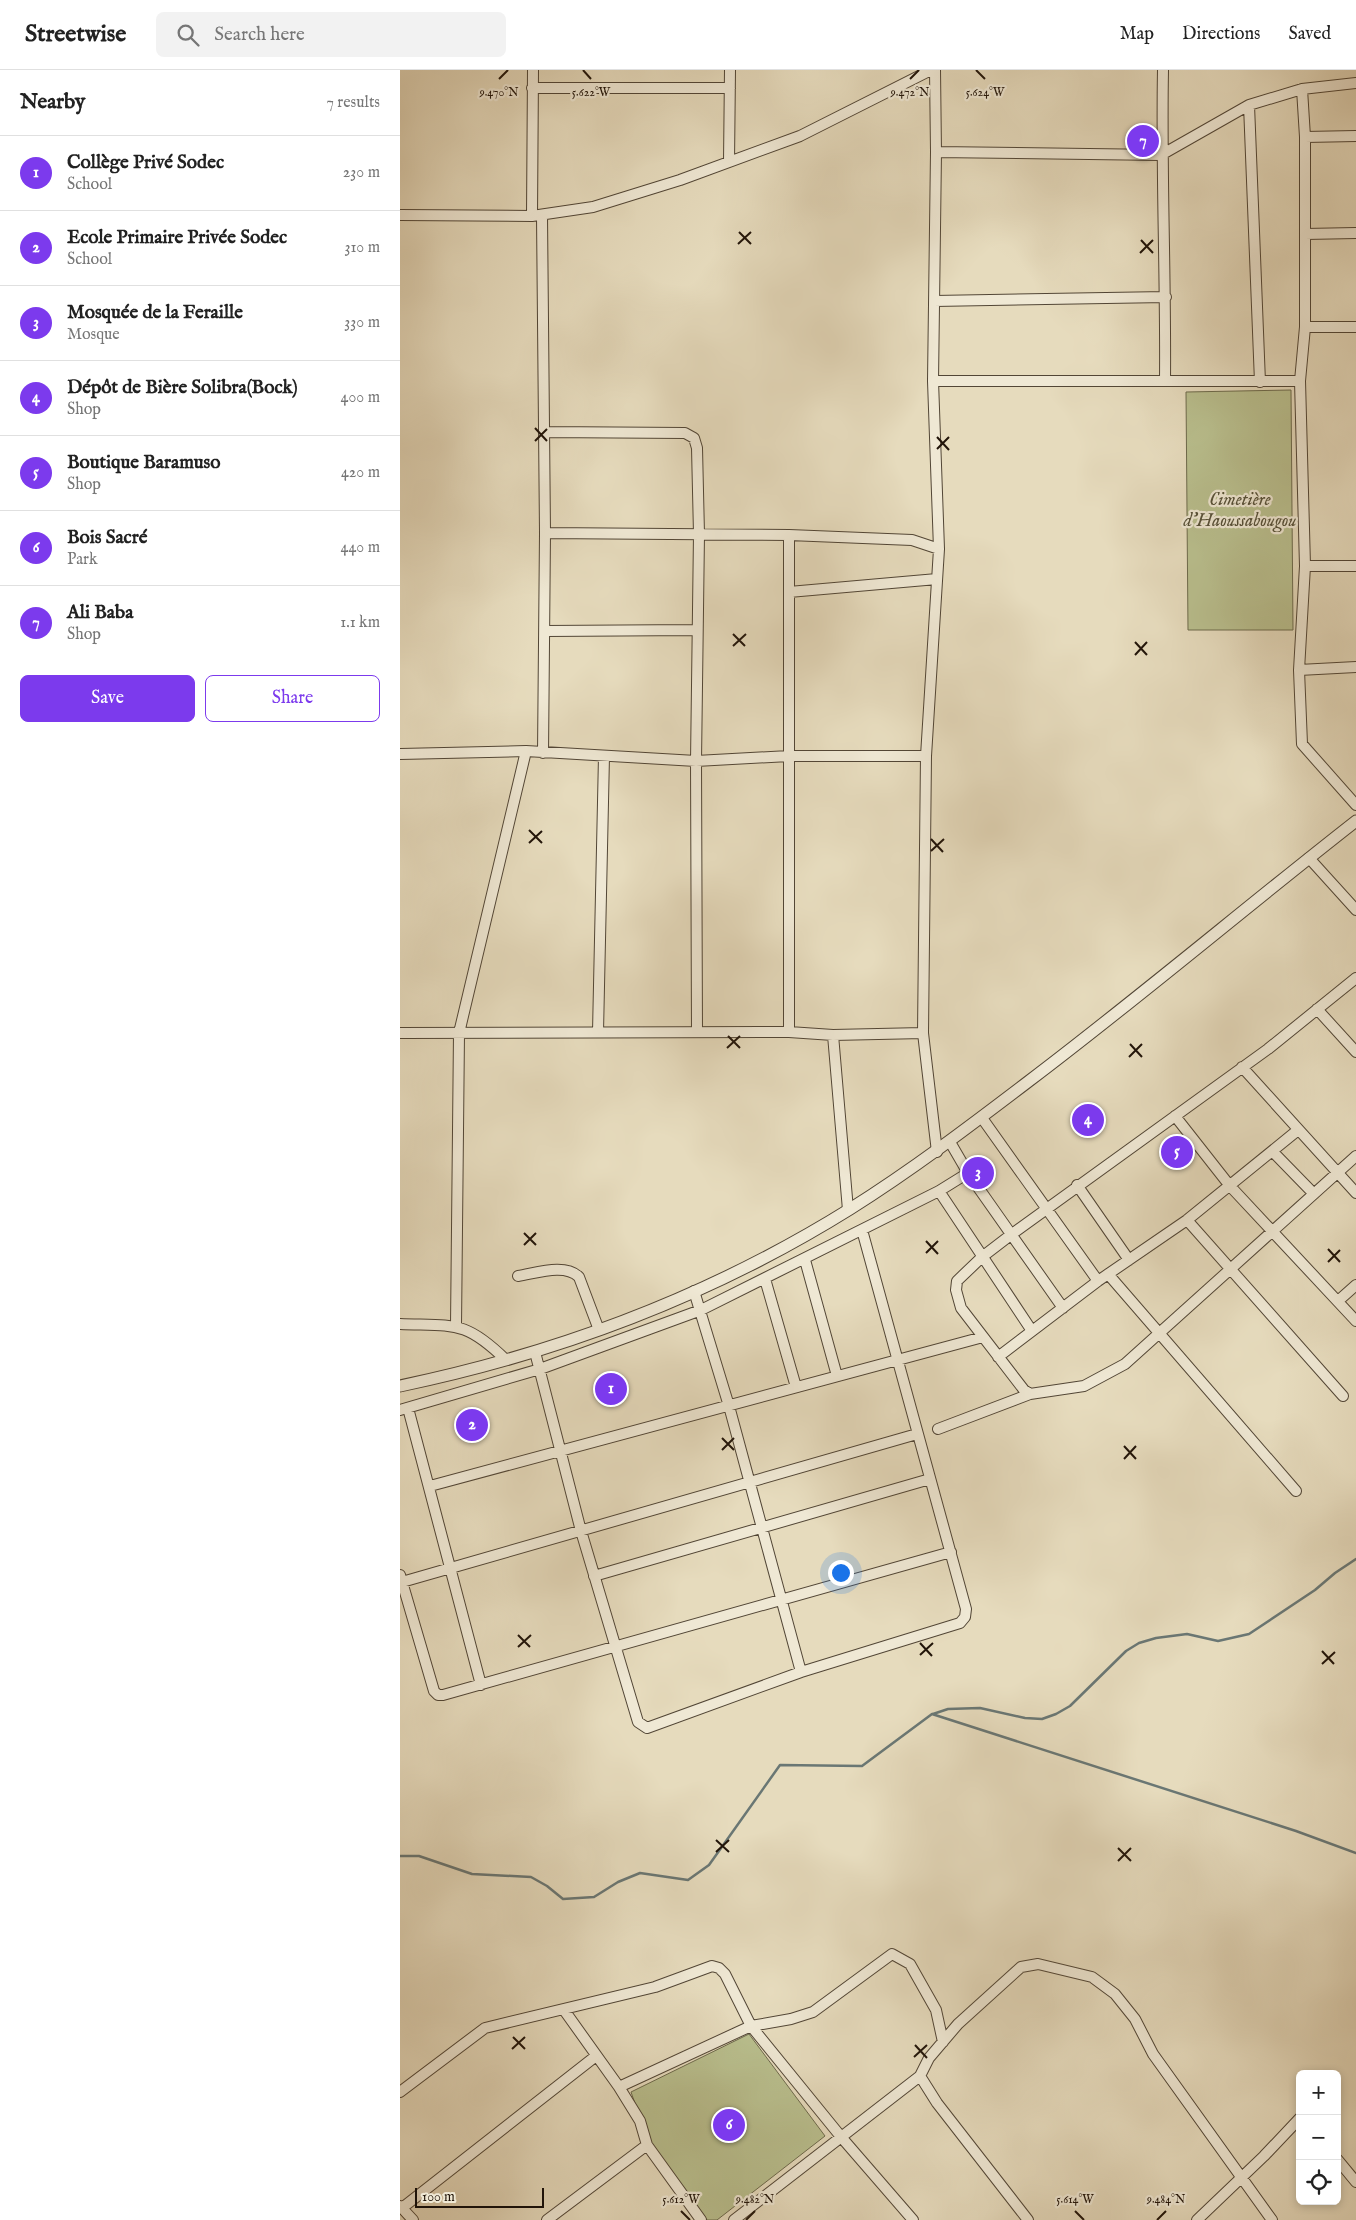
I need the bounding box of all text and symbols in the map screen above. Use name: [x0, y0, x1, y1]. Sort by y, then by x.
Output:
search box: [156, 12, 506, 57]
text: Streetwise: [25, 19, 126, 50]
icon: search: [174, 21, 202, 49]
text: Search here: [214, 23, 305, 47]
text: Map: [1120, 23, 1154, 46]
text: Directions: [1182, 23, 1260, 46]
text: Saved: [1288, 23, 1331, 46]
text: 9.470°N: [478, 85, 519, 100]
text: 5.622°W: [572, 85, 611, 100]
text: 9.472°N: [890, 85, 930, 100]
text: 5.624°W: [966, 85, 1005, 100]
text: Nearby: [20, 89, 85, 116]
text: 7 results: [326, 93, 380, 113]
pin: 7: [1127, 122, 1159, 160]
text: Collège Privé Sodec: [67, 151, 224, 175]
text: 1: [33, 163, 39, 183]
text: 230 m: [343, 163, 380, 183]
text: School: [67, 175, 112, 195]
text: Ecole Primaire Privée Sodec: [67, 226, 287, 250]
text: 2: [32, 238, 40, 258]
text: 310 m: [344, 238, 380, 258]
text: School: [67, 250, 112, 270]
text: Mosquée de la Feraille: [67, 301, 243, 325]
text: 3: [33, 313, 39, 333]
text: 330 m: [344, 313, 380, 333]
text: Mosque: [67, 325, 120, 345]
text: Dépôt de Bière Solibra(Bock): [67, 376, 298, 400]
text: 4: [32, 388, 40, 408]
text: 400 m: [341, 388, 380, 408]
text: Shop: [67, 400, 101, 420]
text: Boutique Baramuso: [67, 451, 221, 475]
text: 5: [33, 463, 39, 483]
text: 420 m: [341, 463, 380, 483]
text: Shop: [67, 475, 101, 495]
park label: Cimetière d'Haoussabougou: [1182, 489, 1297, 533]
text: Bois Sacré: [67, 526, 147, 550]
text: 6: [33, 538, 39, 558]
text: 440 m: [341, 538, 380, 558]
text: Park: [67, 550, 97, 570]
text: Ali Baba: [67, 601, 133, 625]
text: 7: [32, 613, 40, 633]
text: 1.1 km: [340, 613, 380, 633]
text: Shop: [67, 625, 101, 645]
button: Save: [20, 675, 195, 722]
button: Share: [205, 675, 380, 722]
pin: 4: [1072, 1101, 1104, 1139]
pin: 5: [1161, 1133, 1193, 1171]
pin: 3: [962, 1154, 994, 1192]
pin: 1: [595, 1370, 627, 1408]
pin: 2: [456, 1406, 488, 1444]
your location: [828, 1560, 854, 1586]
map controls: [1296, 2070, 1341, 2205]
button: +: [1296, 2070, 1341, 2115]
pin: 6: [713, 2106, 745, 2144]
button: −: [1296, 2115, 1341, 2160]
button: locate: [1296, 2160, 1341, 2205]
scale bar: [415, 2185, 544, 2208]
text: 100 m: [422, 2188, 455, 2206]
text: 5.612°W: [662, 2192, 700, 2207]
text: 9.482°N: [735, 2192, 775, 2207]
text: 5.614°W: [1056, 2192, 1094, 2207]
text: 9.484°N: [1146, 2192, 1186, 2207]

